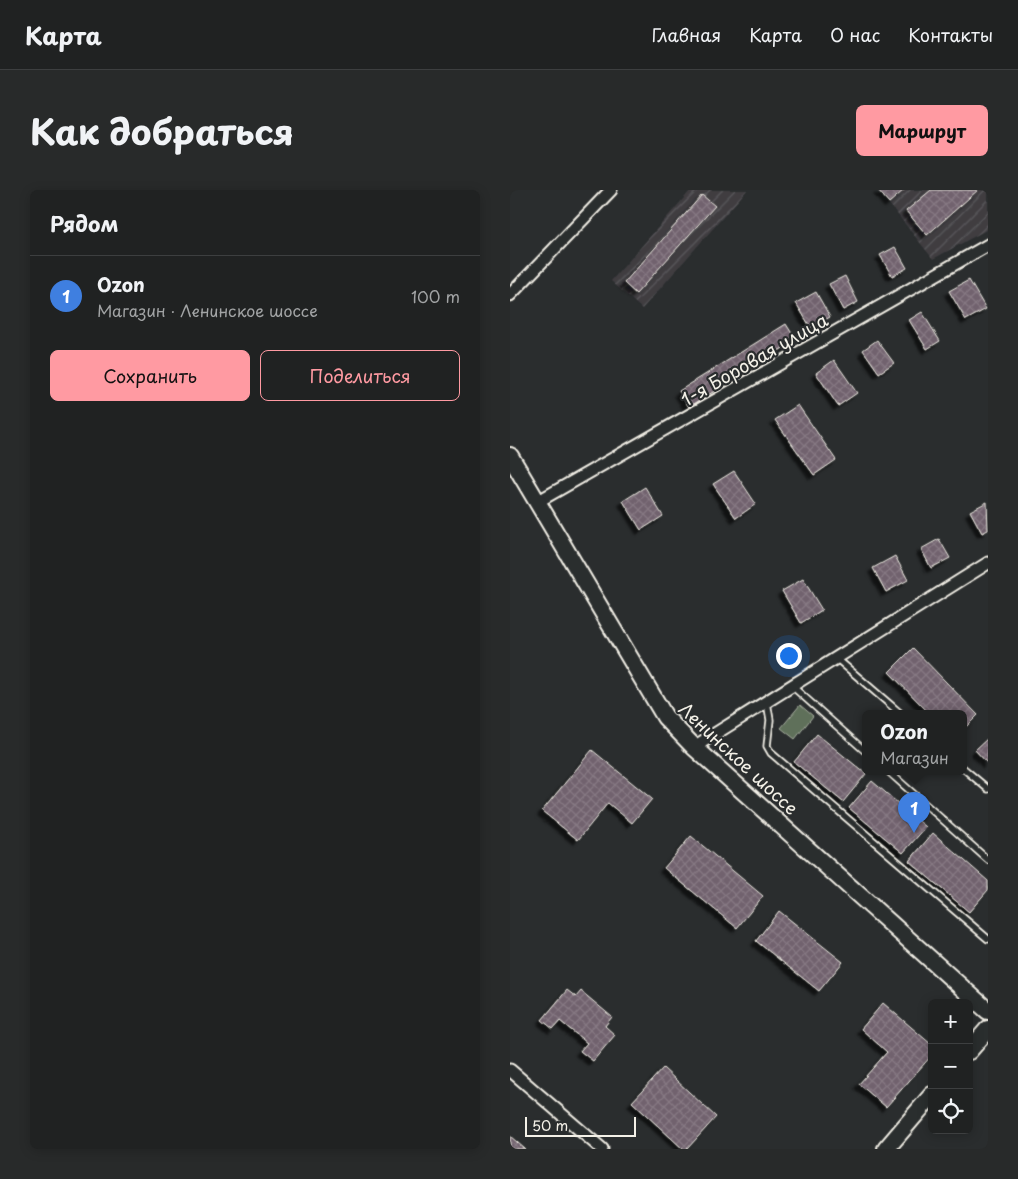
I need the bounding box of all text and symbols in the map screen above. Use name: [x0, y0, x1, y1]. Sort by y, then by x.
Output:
text: Карта: [25, 17, 102, 53]
text: Главная: [652, 21, 721, 48]
text: Карта: [749, 21, 802, 48]
text: О нас: [830, 21, 880, 48]
text: Контакты: [908, 21, 993, 48]
text: Как добраться: [30, 104, 294, 157]
button: Маршрут: [856, 105, 988, 156]
text: Рядом: [50, 207, 118, 239]
text: Ozon: [97, 270, 145, 298]
text: 1: [62, 284, 70, 308]
text: 100 m: [411, 284, 460, 308]
text: Магазин · Ленинское шоссе: [97, 298, 318, 322]
street label: 1-я Боровая улица: [676, 306, 833, 412]
button: Сохранить: [50, 350, 250, 401]
button: Поделиться: [260, 350, 460, 401]
your location: [776, 643, 802, 669]
street label: Ленинское шоссе: [673, 695, 805, 821]
popup: [862, 710, 967, 775]
text: Ozon: [880, 717, 928, 745]
text: Магазин: [880, 745, 949, 769]
pin: 1: [898, 792, 930, 833]
map controls: [928, 999, 973, 1134]
button: +: [928, 999, 973, 1044]
button: −: [928, 1044, 973, 1089]
button: locate: [928, 1089, 973, 1134]
scale bar: [525, 1114, 636, 1137]
text: 50 m: [532, 1115, 568, 1136]

